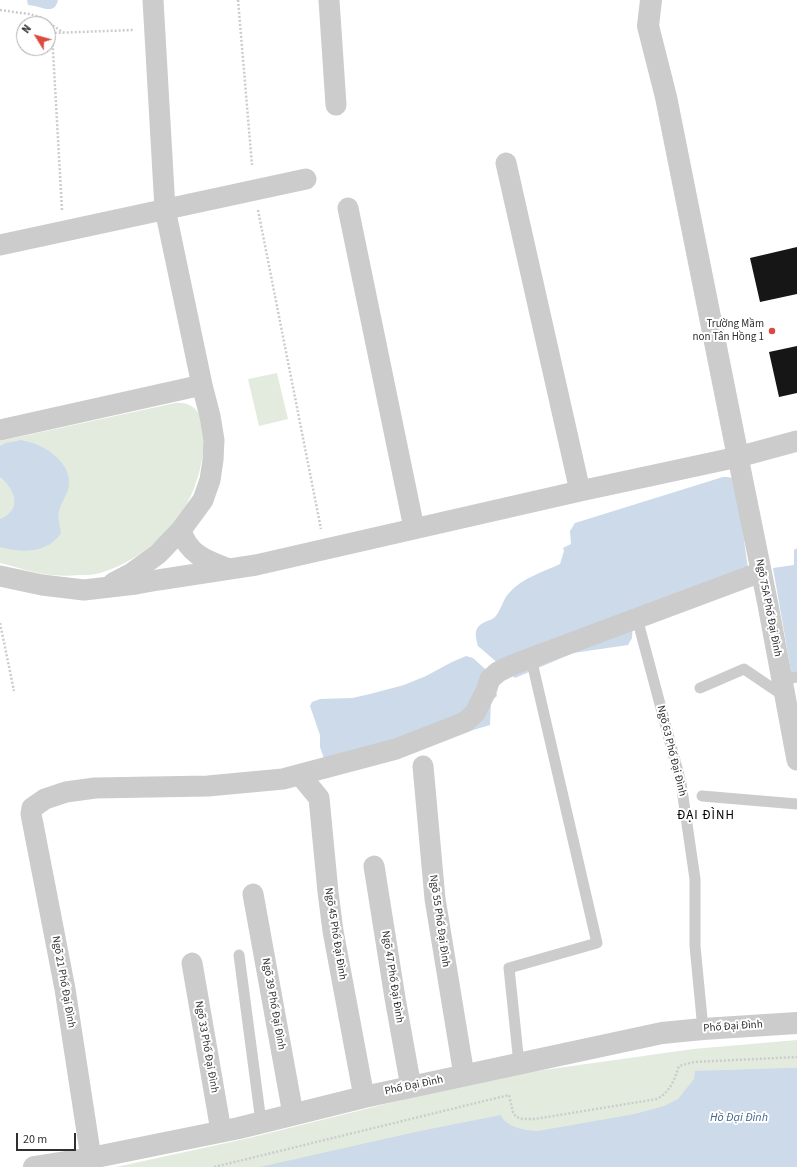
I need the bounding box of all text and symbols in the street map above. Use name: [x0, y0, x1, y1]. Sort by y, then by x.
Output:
north arrow: [16, 16, 56, 56]
text: N: [19, 22, 35, 37]
place label: Trường Mầm non Tân Hồng 1: [693, 318, 764, 344]
marker: Trường Mầm non Tân Hồng 1: [767, 326, 777, 336]
street label: Ngõ 75A Phố Đại Đình: [752, 558, 784, 658]
street label: Ngõ 63 Phố Đại Đình: [653, 704, 689, 798]
district label: ĐẠI ĐÌNH: [677, 808, 735, 824]
street label: Ngõ 55 Phố Đại Đình: [426, 874, 452, 968]
street label: Ngõ 45 Phố Đại Đình: [321, 887, 349, 981]
street label: Ngõ 47 Phố Đại Đình: [378, 930, 406, 1024]
street label: Ngõ 21 Phố Đại Đình: [48, 935, 78, 1029]
street label: Ngõ 39 Phố Đại Đình: [258, 957, 288, 1051]
street label: Ngõ 33 Phố Đại Đình: [191, 1000, 221, 1094]
street label: Phố Đại Đình: [703, 1018, 763, 1036]
street label: Phố Đại Đình: [384, 1073, 444, 1099]
water label: Hồ Đại Đình: [710, 1111, 768, 1125]
scale bar: [18, 1125, 78, 1151]
text: 20 m: [23, 1131, 47, 1148]

